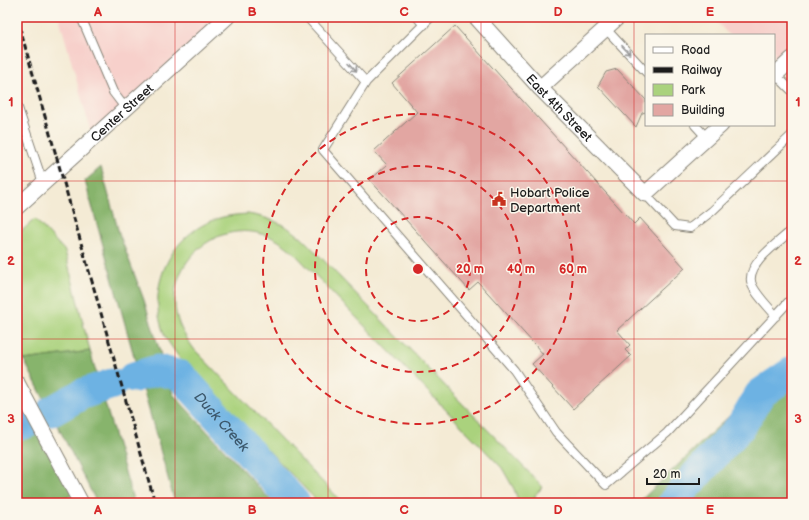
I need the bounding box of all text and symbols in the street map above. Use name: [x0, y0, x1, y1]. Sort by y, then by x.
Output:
text: A: [93, 4, 102, 20]
text: B: [247, 4, 257, 20]
text: C: [399, 4, 409, 20]
text: D: [553, 4, 563, 20]
text: E: [706, 4, 715, 20]
legend: [645, 34, 775, 126]
text: Road: [681, 43, 710, 58]
one-way arrow: [621, 45, 630, 56]
one-way arrow: [348, 62, 357, 72]
text: Railway: [681, 63, 723, 78]
street label: East 4th Street: [522, 71, 595, 145]
street label: Center Street: [87, 81, 157, 146]
text: Park: [681, 83, 705, 98]
text: 1: [8, 94, 14, 110]
text: 1: [795, 94, 801, 110]
text: Building: [681, 103, 725, 118]
place label: Hobart Police Department: [510, 185, 590, 216]
public building icon: Hobart Police Department: [491, 191, 507, 207]
text: 2: [7, 253, 15, 269]
text: 2: [794, 253, 802, 269]
centre of rings: [411, 262, 425, 276]
text: 20 m: [456, 262, 484, 277]
text: 40 m: [507, 262, 535, 277]
text: 60 m: [559, 262, 587, 277]
water label: Duck Creek: [190, 389, 253, 456]
text: 3: [7, 411, 15, 427]
text: 3: [794, 411, 802, 427]
scale bar: [647, 460, 699, 486]
text: 20 m: [653, 467, 680, 482]
text: A: [93, 502, 102, 518]
text: B: [247, 502, 257, 518]
text: C: [399, 502, 409, 518]
text: D: [553, 502, 563, 518]
text: E: [706, 502, 715, 518]

